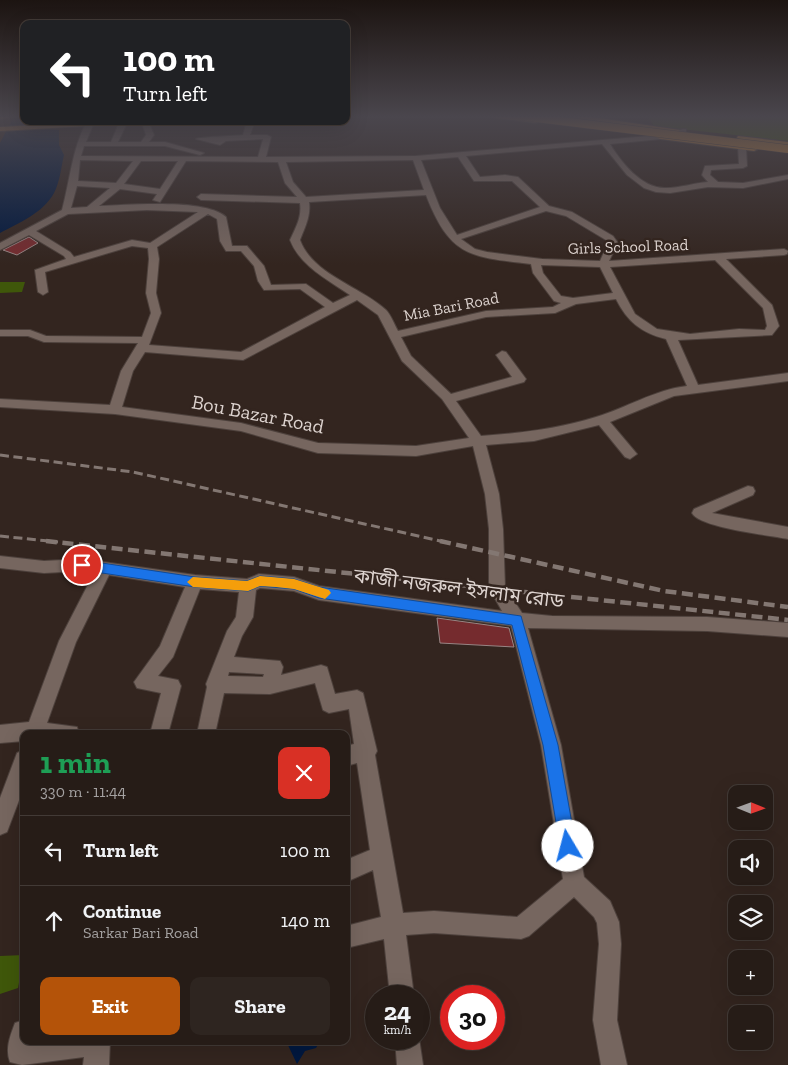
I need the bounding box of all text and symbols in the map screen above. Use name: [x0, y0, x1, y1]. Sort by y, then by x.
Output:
text: 100 m: [123, 38, 215, 80]
icon: left: [40, 40, 105, 105]
text: Turn left: [123, 80, 207, 107]
street label: Girls School Road: [567, 235, 689, 258]
street label: Mia Bari Road: [402, 288, 501, 325]
street label: Bou Bazar Road: [190, 389, 326, 439]
pin: [61, 544, 103, 586]
icon: arrive: [68, 551, 96, 579]
street label: কাজী নজরুল ইসলাম রোড: [352, 563, 566, 613]
text: 1 min: [40, 745, 111, 781]
button: close: [278, 747, 330, 799]
text: 330 m · 11:44: [40, 782, 126, 801]
north arrow: [728, 785, 772, 830]
map controls: [728, 785, 773, 1050]
position arrow: [541, 819, 593, 871]
icon: left: [40, 837, 68, 865]
text: Turn left: [83, 839, 158, 862]
text: 100 m: [280, 839, 330, 862]
button: sound: [728, 840, 773, 885]
button: layers: [728, 895, 773, 940]
text: Continue: [83, 900, 161, 923]
icon: ahead: [40, 907, 68, 935]
text: 140 m: [281, 909, 330, 932]
text: Sarkar Bari Road: [83, 923, 199, 942]
button: +: [728, 950, 773, 995]
button: Exit: [40, 977, 180, 1035]
button: Share: [190, 977, 330, 1035]
speed limit sign: 30: [440, 985, 505, 1050]
text: 24: [384, 996, 411, 1026]
button: −: [728, 1005, 773, 1050]
text: km/h: [384, 1023, 411, 1037]

